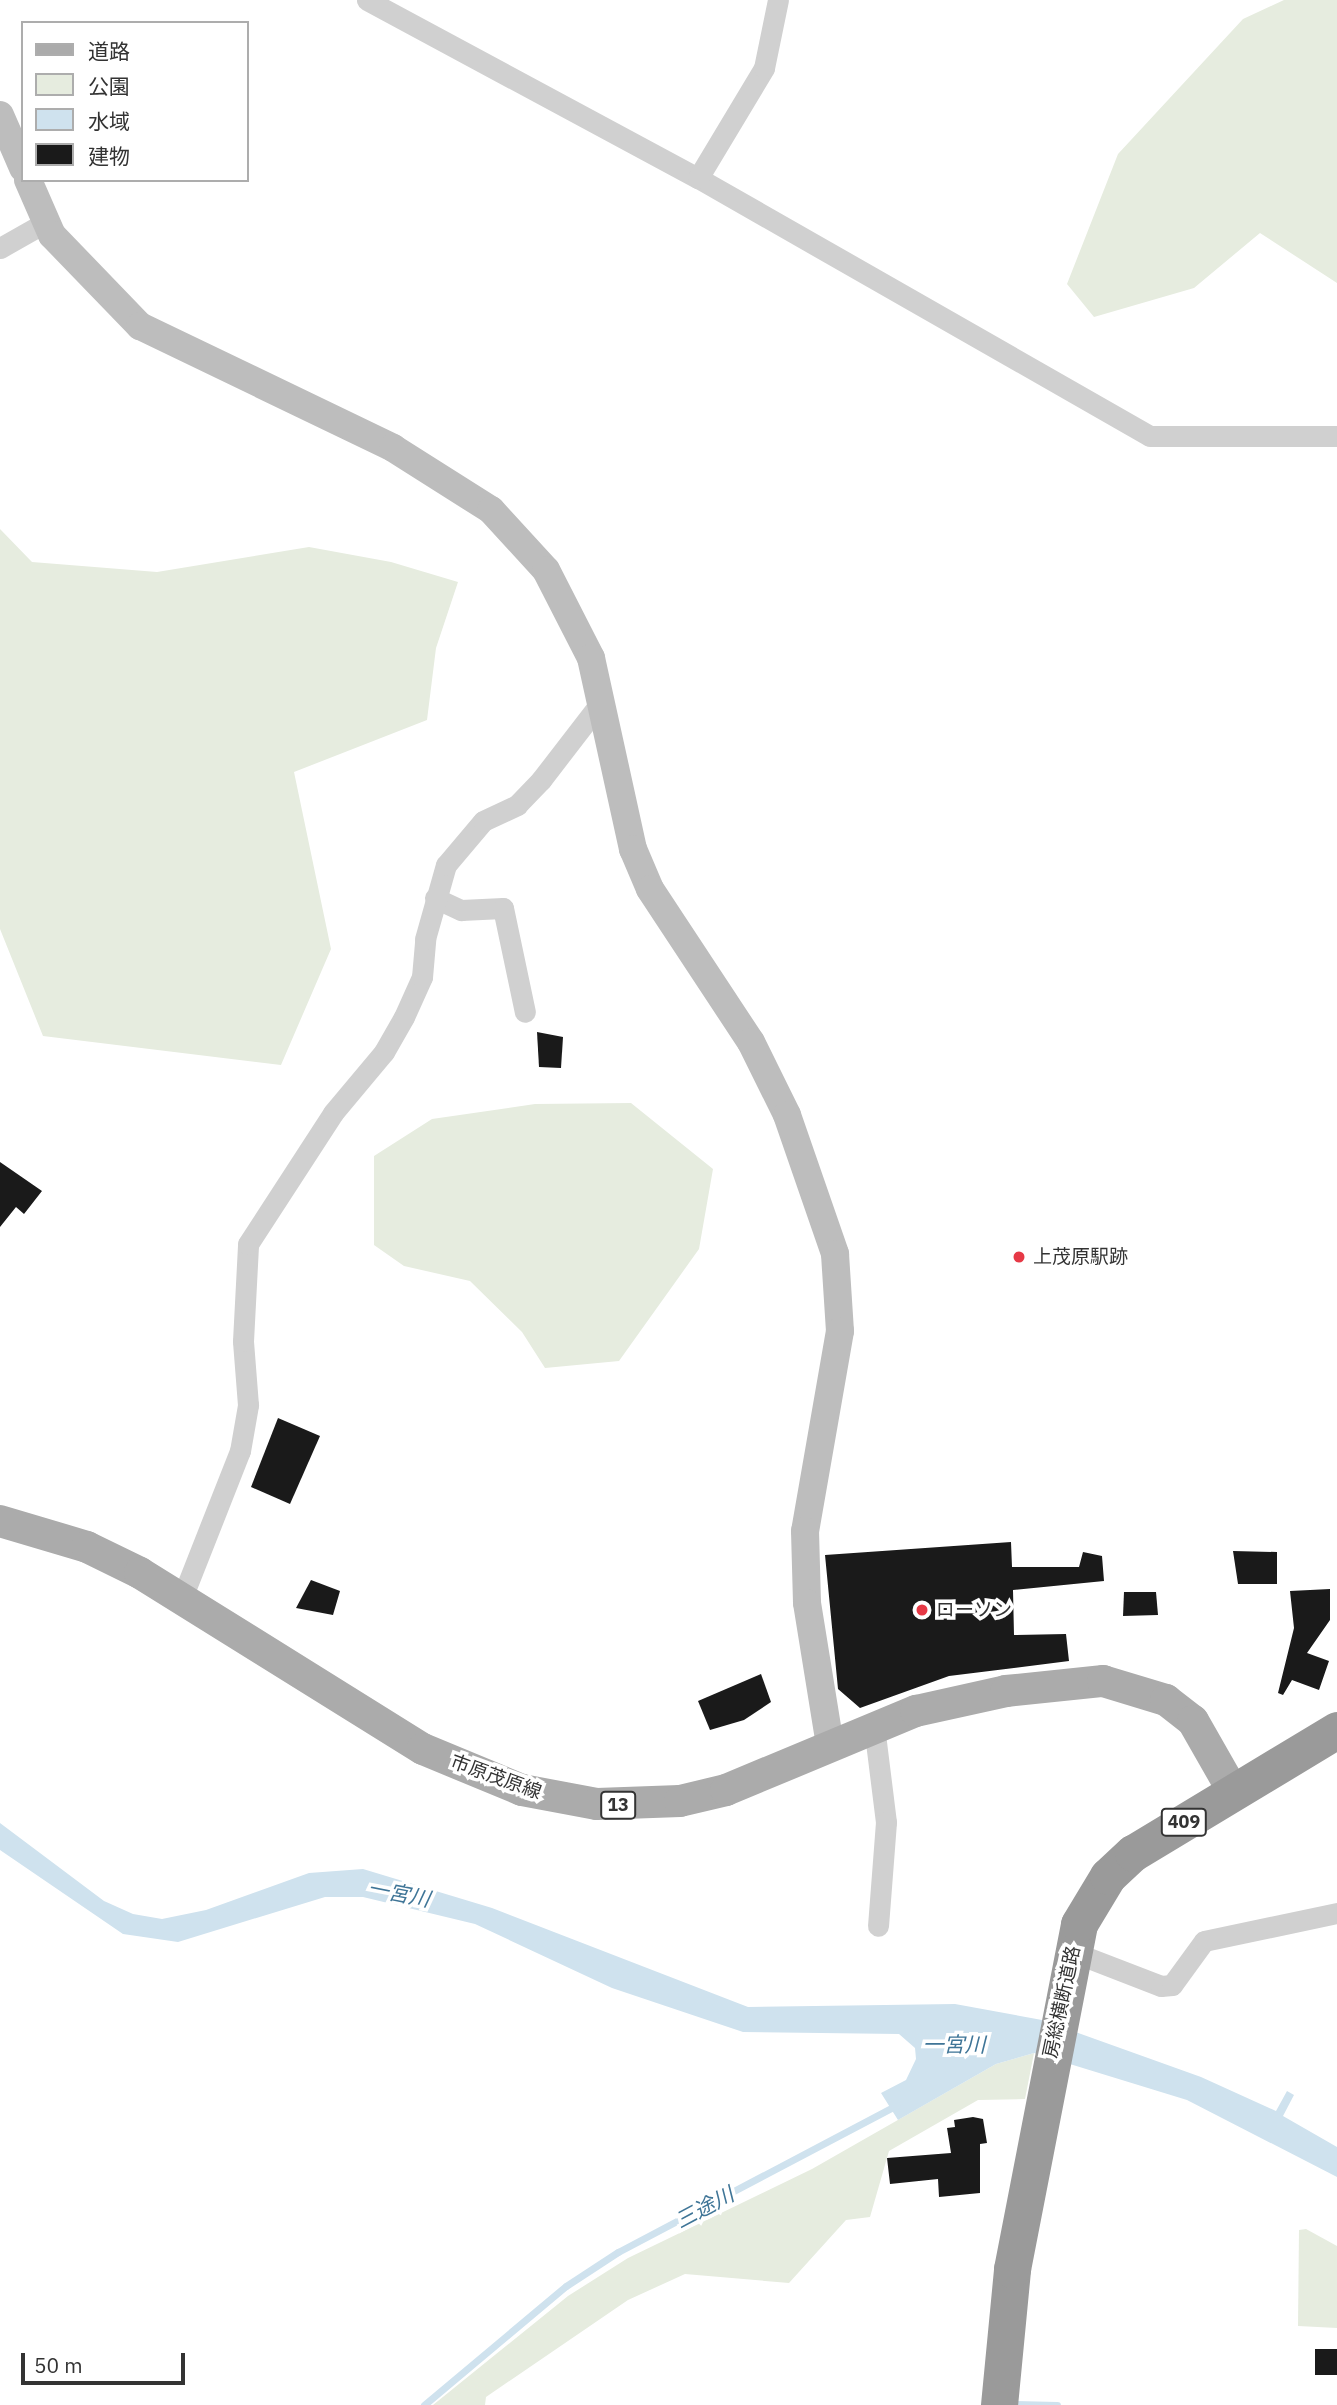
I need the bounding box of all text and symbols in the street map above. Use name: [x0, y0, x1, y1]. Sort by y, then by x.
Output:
legend: [21, 21, 248, 182]
text: 道路: [88, 37, 130, 65]
text: 公園: [88, 72, 130, 100]
text: 水域: [88, 107, 130, 135]
text: 建物: [88, 142, 130, 170]
place label: 上茂原駅跡: [1033, 1246, 1128, 1268]
marker: 上茂原駅跡: [1011, 1249, 1027, 1265]
place label: ローソン: [936, 1599, 1012, 1621]
marker: ローソン: [914, 1602, 930, 1618]
street label: 市原茂原線: [447, 1750, 545, 1804]
road number: 13: [599, 1790, 637, 1819]
road number: 409: [1160, 1808, 1208, 1836]
water label: 一宮川: [366, 1875, 432, 1911]
street label: 房総横断道路: [1039, 1944, 1085, 2060]
water label: 一宮川: [923, 2031, 985, 2057]
water label: 三途川: [670, 2181, 738, 2233]
scale bar: [24, 2338, 189, 2382]
text: 50 m: [34, 2351, 83, 2379]

